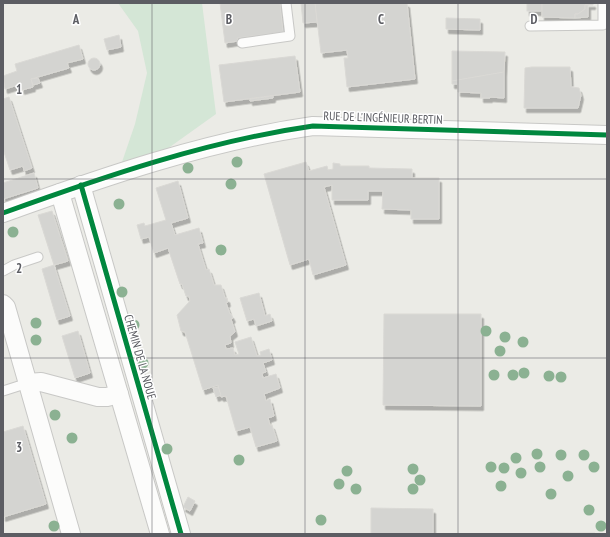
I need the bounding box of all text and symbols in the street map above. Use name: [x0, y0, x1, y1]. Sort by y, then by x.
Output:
text: A: [72, 11, 80, 28]
text: B: [226, 11, 232, 28]
text: C: [378, 11, 384, 28]
text: D: [531, 11, 538, 28]
text: 1: [16, 81, 22, 98]
street label: RUE DE L'INGÉNIEUR BERTIN: [323, 108, 443, 127]
text: 2: [16, 260, 22, 277]
street label: CHEMIN DE LA NOUE: [121, 313, 160, 401]
text: 3: [16, 439, 22, 456]

